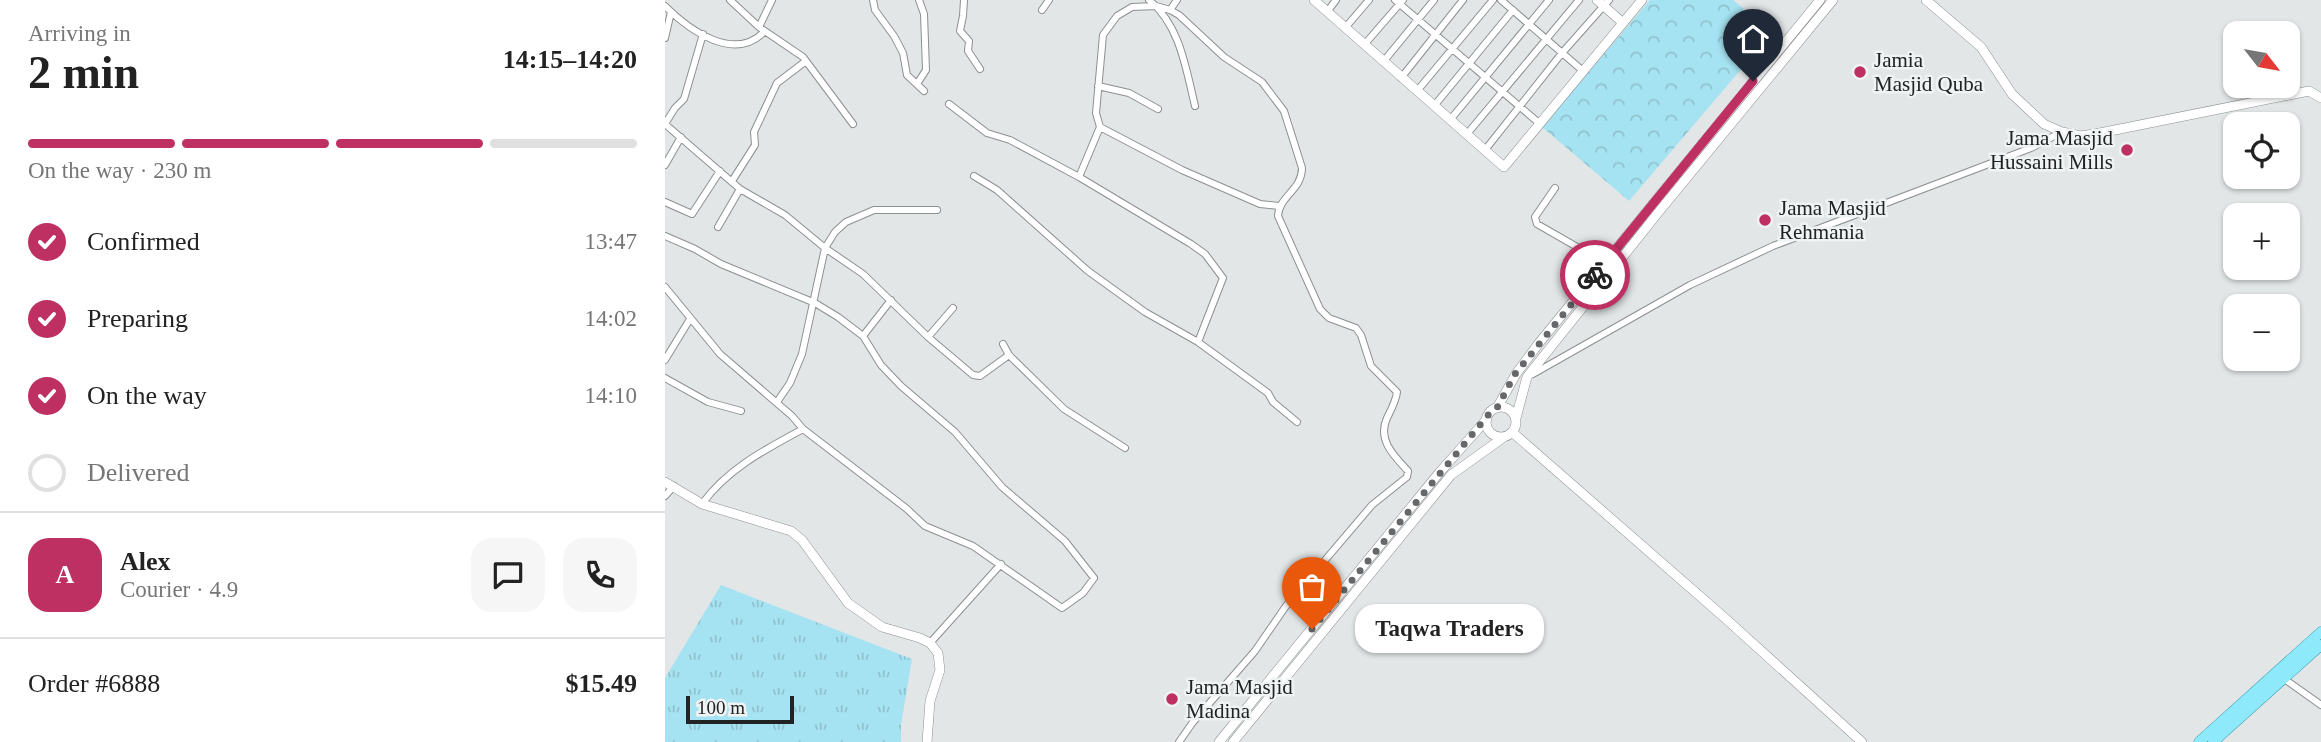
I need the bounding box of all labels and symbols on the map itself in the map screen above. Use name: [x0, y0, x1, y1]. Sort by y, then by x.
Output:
pin: [1723, 9, 1783, 81]
north arrow: [2223, 21, 2299, 98]
place label: Jamia Masjid Quba: [1874, 48, 1984, 96]
marker: Jamia Masjid Quba: [1852, 64, 1868, 80]
place label: Jama Masjid Hussaini Mills: [1990, 126, 2113, 174]
marker: Jama Masjid Hussaini Mills: [2119, 142, 2135, 158]
place label: Jama Masjid Rehmania: [1779, 196, 1886, 244]
marker: Jama Masjid Rehmania: [1757, 212, 1773, 228]
courier: [1560, 240, 1630, 310]
pin: [1282, 557, 1342, 629]
callout: Taqwa Traders: [1354, 604, 1543, 654]
place label: Jama Masjid Madina: [1186, 675, 1293, 723]
marker: Jama Masjid Madina: [1164, 691, 1180, 707]
scale bar: [686, 693, 795, 725]

